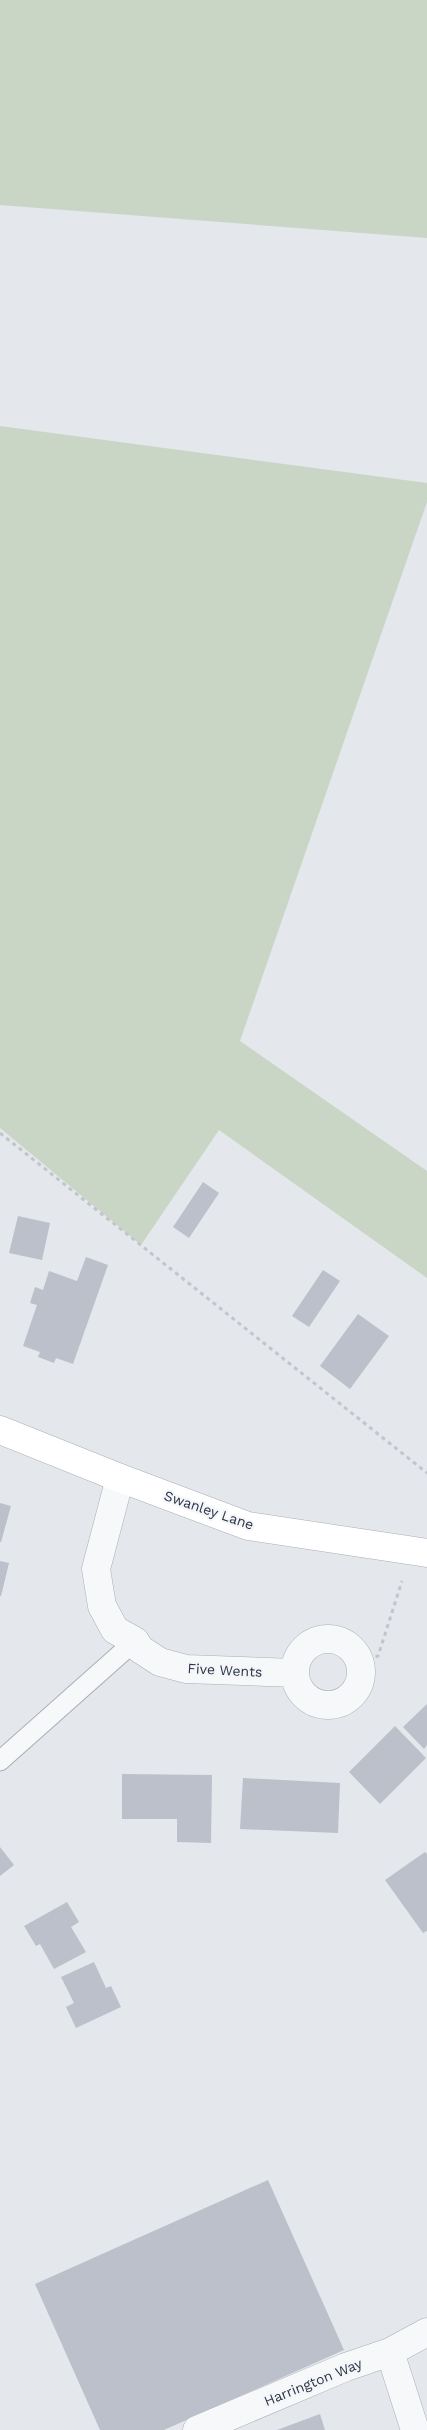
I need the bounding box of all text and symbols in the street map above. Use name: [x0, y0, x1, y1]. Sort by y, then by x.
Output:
street label: Swanley Lane: [162, 1487, 256, 1533]
street label: Five Wents: [187, 1660, 263, 1680]
street label: Harrington Way: [262, 2355, 365, 2409]

